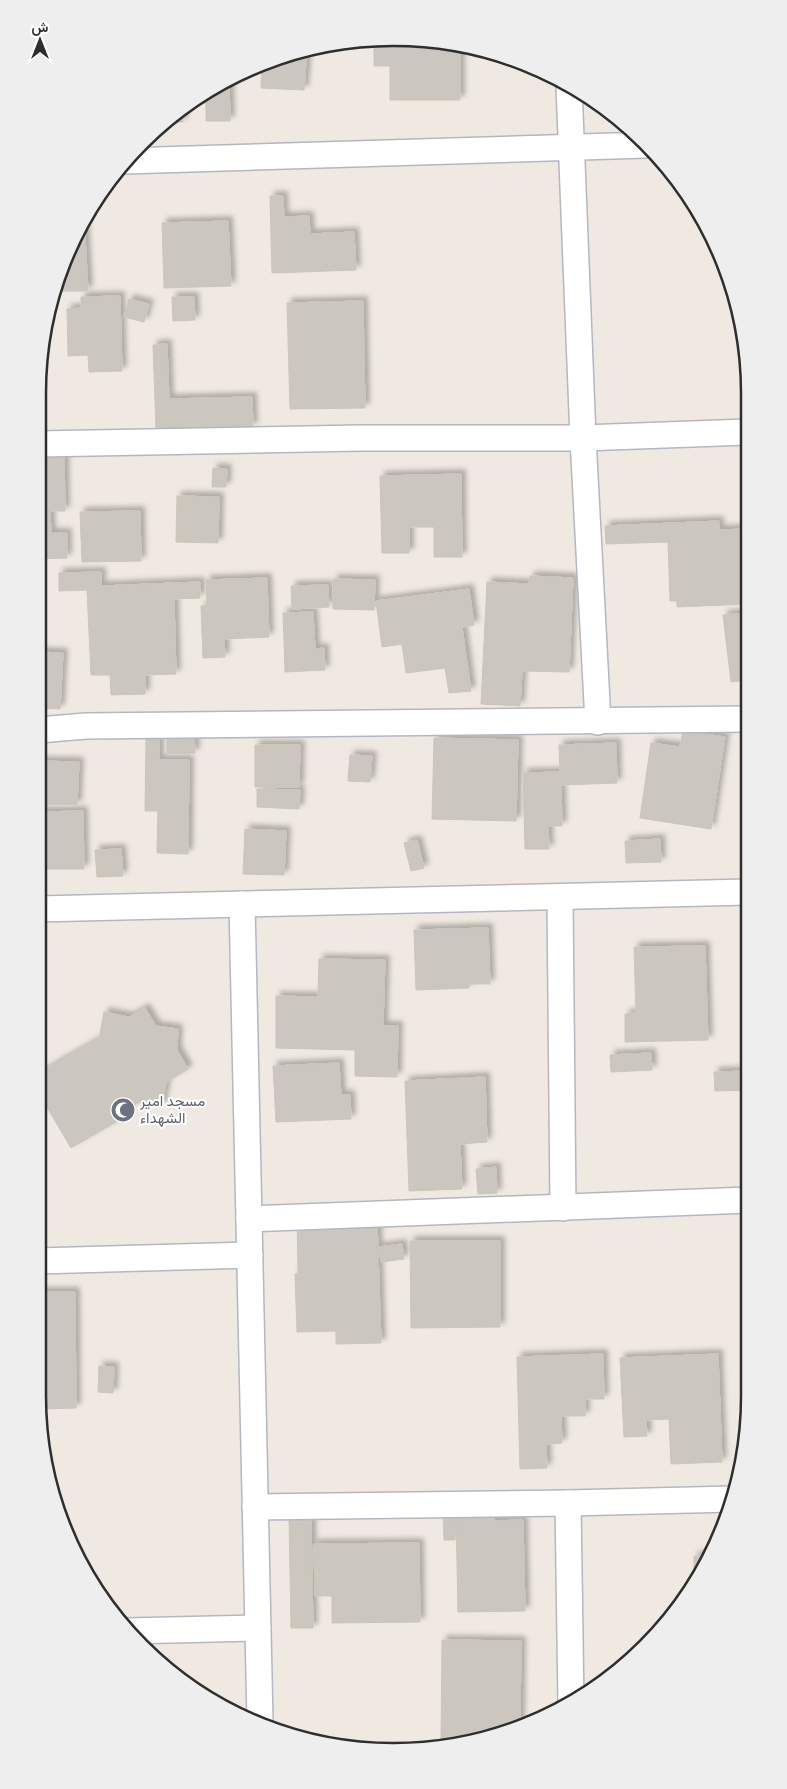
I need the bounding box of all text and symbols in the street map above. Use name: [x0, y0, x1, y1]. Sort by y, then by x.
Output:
north arrow: [15, 15, 65, 65]
text: ش: [32, 18, 49, 36]
place label: مسجد امير الشهداء: [139, 1091, 205, 1127]
mosque icon: مسجد امير الشهداء: [110, 1097, 136, 1123]

